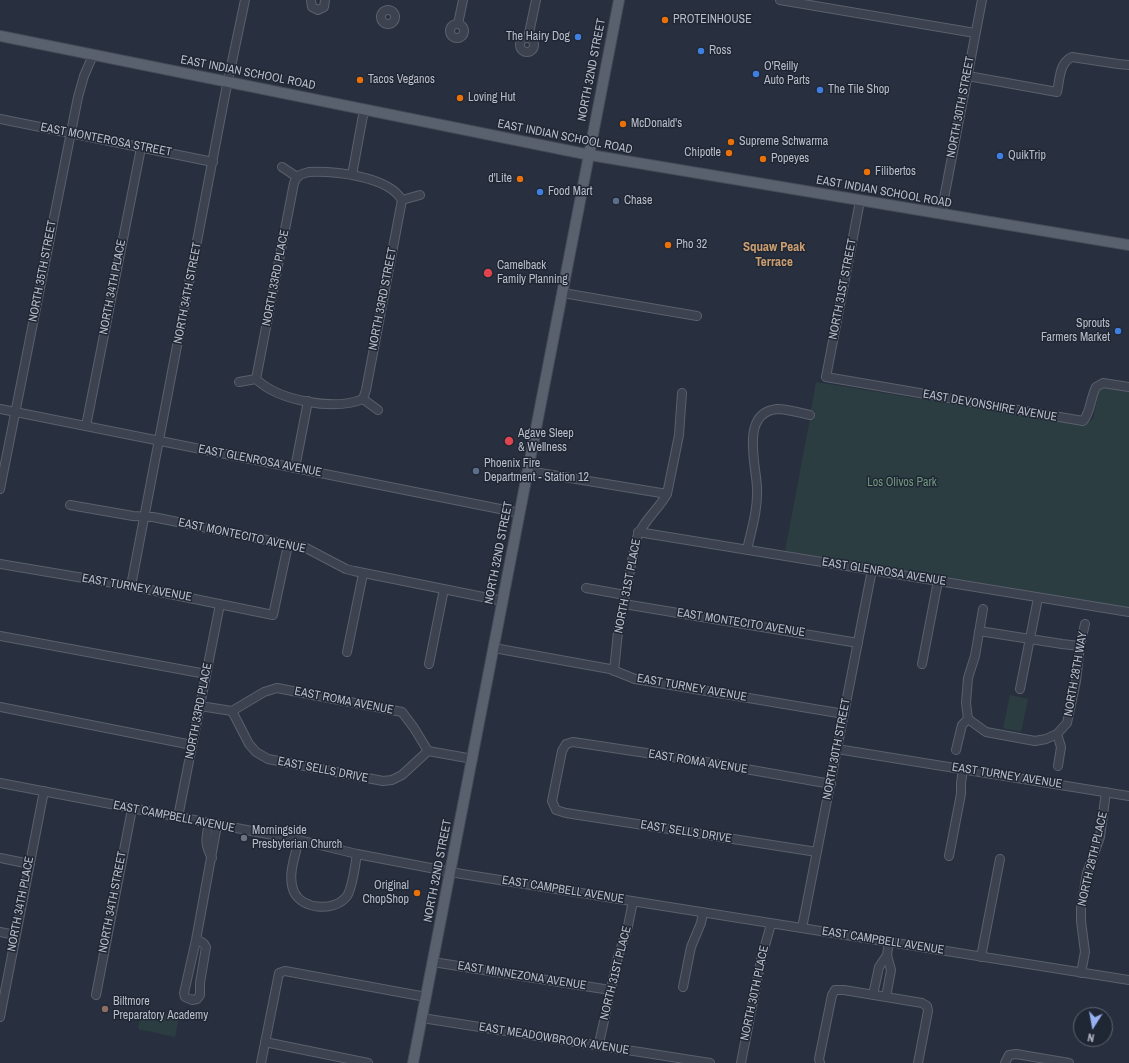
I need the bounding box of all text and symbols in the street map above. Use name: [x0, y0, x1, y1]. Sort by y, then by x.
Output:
place label: PROTEINHOUSE: [673, 13, 752, 27]
marker: PROTEINHOUSE: [660, 15, 670, 25]
street label: NORTH 32ND STREET: [575, 17, 609, 123]
place label: The Hairy Dog: [506, 30, 570, 44]
marker: The Hairy Dog: [573, 32, 583, 42]
place label: Ross: [709, 44, 731, 58]
marker: Ross: [696, 46, 706, 56]
street label: EAST INDIAN SCHOOL ROAD: [179, 53, 317, 93]
street label: NORTH 30TH STREET: [944, 55, 978, 159]
place label: O'Reilly Auto Parts: [764, 60, 810, 88]
marker: O'Reilly Auto Parts: [751, 69, 761, 79]
place label: Tacos Veganos: [368, 73, 435, 87]
marker: Tacos Veganos: [355, 75, 365, 85]
place label: The Tile Shop: [828, 83, 890, 97]
marker: The Tile Shop: [815, 85, 825, 95]
place label: Loving Hut: [468, 91, 516, 105]
marker: Loving Hut: [455, 93, 465, 103]
street label: EAST INDIAN SCHOOL ROAD: [496, 117, 634, 157]
place label: McDonald's: [631, 117, 682, 131]
marker: McDonald's: [618, 119, 628, 129]
street label: EAST MONTEROSA STREET: [39, 120, 173, 160]
place label: Supreme Schwarma: [739, 135, 828, 149]
marker: Supreme Schwarma: [726, 137, 736, 147]
place label: Chipotle: [684, 146, 721, 160]
marker: Chipotle: [724, 148, 734, 158]
place label: QuikTrip: [1008, 149, 1046, 163]
marker: QuikTrip: [995, 151, 1005, 161]
place label: Popeyes: [771, 152, 809, 166]
marker: Popeyes: [758, 154, 768, 164]
place label: Filibertos: [875, 165, 916, 179]
marker: Filibertos: [862, 167, 872, 177]
place label: d'Lite: [488, 172, 512, 186]
street label: EAST INDIAN SCHOOL ROAD: [815, 173, 953, 211]
marker: d'Lite: [515, 174, 525, 184]
place label: Food Mart: [548, 185, 592, 199]
marker: Food Mart: [535, 187, 545, 197]
place label: Chase: [624, 194, 652, 208]
marker: Chase: [611, 196, 621, 206]
street label: NORTH 35TH STREET: [26, 219, 60, 323]
street label: NORTH 33RD PLACE: [260, 229, 292, 327]
street label: NORTH 31ST STREET: [826, 237, 860, 341]
street label: NORTH 34TH PLACE: [97, 238, 129, 336]
place label: Pho 32: [676, 238, 707, 252]
marker: Pho 32: [663, 240, 673, 250]
district label: Squaw Peak Terrace: [743, 240, 805, 271]
street label: NORTH 34TH STREET: [171, 241, 205, 345]
street label: NORTH 33RD STREET: [366, 246, 400, 352]
place label: Camelback Family Planning: [497, 259, 568, 287]
marker: Camelback Family Planning: [482, 267, 494, 279]
place label: Sprouts Farmers Market: [1041, 317, 1110, 345]
marker: Sprouts Farmers Market: [1113, 326, 1123, 336]
street label: EAST DEVONSHIRE AVENUE: [922, 387, 1058, 425]
place label: Agave Sleep & Wellness: [518, 427, 574, 455]
marker: Agave Sleep & Wellness: [503, 435, 515, 447]
street label: EAST GLENROSA AVENUE: [197, 442, 323, 480]
place label: Phoenix Fire Department - Station 12: [484, 457, 589, 485]
marker: Phoenix Fire Department - Station 12: [471, 466, 481, 476]
park label: Los Olivos Park: [867, 476, 937, 490]
street label: NORTH 32ND STREET: [482, 500, 516, 606]
street label: EAST MONTECITO AVENUE: [177, 515, 307, 557]
street label: NORTH 31ST PLACE: [612, 537, 644, 635]
street label: EAST GLENROSA AVENUE: [821, 555, 947, 589]
street label: EAST TURNEY AVENUE: [81, 571, 193, 605]
street label: EAST MONTECITO AVENUE: [676, 606, 806, 640]
street label: NORTH 28TH WAY: [1061, 631, 1091, 717]
street label: NORTH 33RD PLACE: [183, 662, 215, 760]
street label: EAST TURNEY AVENUE: [636, 671, 748, 705]
street label: EAST ROMA AVENUE: [293, 684, 395, 718]
street label: NORTH 30TH STREET: [820, 697, 854, 801]
street label: EAST ROMA AVENUE: [647, 747, 749, 777]
street label: EAST SELLS DRIVE: [277, 754, 369, 786]
street label: EAST TURNEY AVENUE: [951, 760, 1063, 792]
street label: EAST CAMPBELL AVENUE: [112, 798, 236, 836]
street label: NORTH 28TH PLACE: [1075, 810, 1111, 908]
street label: NORTH 32ND STREET: [421, 818, 455, 924]
street label: EAST SELLS DRIVE: [639, 818, 733, 846]
place label: Morningside Presbyterian Church: [252, 824, 342, 852]
marker: Morningside Presbyterian Church: [239, 833, 249, 843]
street label: NORTH 34TH STREET: [96, 850, 130, 954]
street label: NORTH 34TH PLACE: [5, 855, 37, 953]
street label: EAST CAMPBELL AVENUE: [501, 873, 625, 907]
place label: Original ChopShop: [363, 879, 409, 907]
marker: Original ChopShop: [412, 888, 422, 898]
street label: EAST CAMPBELL AVENUE: [821, 924, 945, 958]
street label: NORTH 31ST PLACE: [597, 925, 635, 1021]
street label: NORTH 30TH PLACE: [738, 944, 772, 1042]
street label: EAST MINNEZONA AVENUE: [457, 959, 587, 993]
place label: Biltmore Preparatory Academy: [113, 995, 208, 1023]
marker: Biltmore Preparatory Academy: [100, 1004, 110, 1014]
north arrow: [1073, 1007, 1113, 1047]
street label: EAST MEADOWBROOK AVENUE: [478, 1020, 630, 1058]
text: N: [1086, 1030, 1095, 1045]

